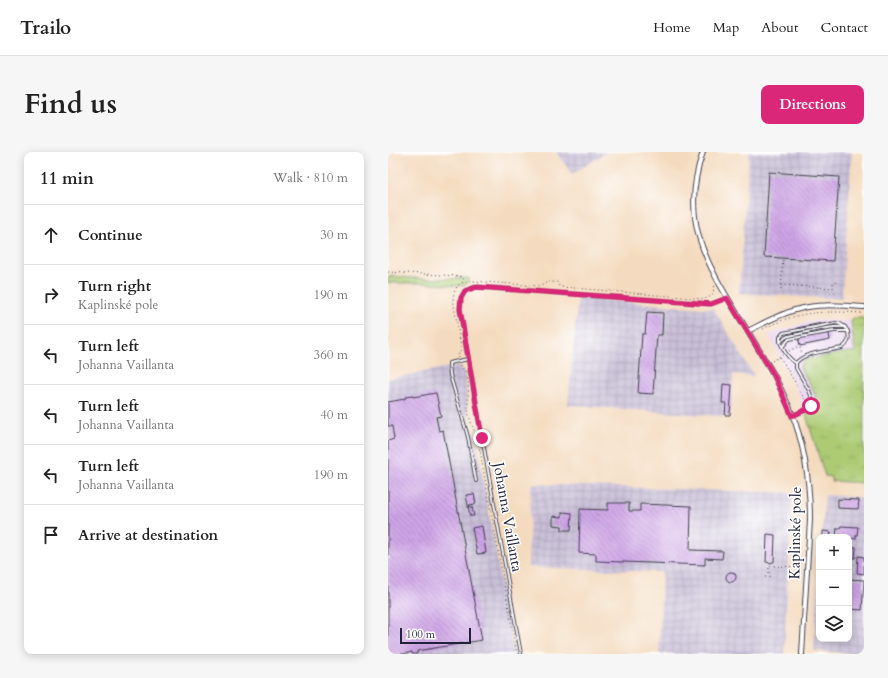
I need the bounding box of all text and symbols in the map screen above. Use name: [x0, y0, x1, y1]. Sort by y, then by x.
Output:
text: Trailo: [20, 15, 71, 41]
text: Home: [653, 18, 691, 37]
text: Map: [713, 18, 739, 37]
text: About: [761, 18, 798, 37]
text: Contact: [820, 18, 868, 37]
text: Find us: [24, 85, 117, 123]
button: Directions: [761, 85, 864, 124]
text: 11 min: [40, 167, 94, 190]
text: Walk · 810 m: [273, 169, 348, 187]
icon: ahead: [40, 224, 62, 246]
text: Continue: [78, 225, 143, 245]
text: 30 m: [320, 226, 348, 244]
text: Turn right: [78, 276, 151, 296]
icon: right: [40, 284, 62, 306]
text: 190 m: [314, 286, 348, 304]
text: Kaplinské pole: [78, 296, 158, 314]
text: Turn left: [78, 336, 139, 356]
icon: left: [40, 344, 62, 366]
text: 360 m: [314, 346, 348, 364]
text: Johanna Vaillanta: [78, 356, 174, 374]
text: Turn left: [78, 396, 139, 416]
route start: [802, 397, 820, 415]
icon: left: [40, 404, 62, 426]
text: 40 m: [320, 406, 348, 424]
text: Johanna Vaillanta: [78, 416, 174, 434]
route end: [473, 429, 491, 447]
text: Turn left: [78, 456, 139, 476]
street label: Johanna Vaillanta: [488, 459, 528, 574]
icon: left: [40, 464, 62, 486]
text: 190 m: [314, 466, 348, 484]
text: Johanna Vaillanta: [78, 476, 174, 494]
street label: Kaplinské pole: [784, 486, 806, 580]
icon: arrive: [40, 524, 62, 546]
text: Arrive at destination: [78, 525, 218, 545]
map controls: [816, 534, 852, 642]
button: +: [816, 534, 852, 570]
button: −: [816, 570, 852, 606]
button: layers: [816, 606, 852, 642]
scale bar: [400, 626, 471, 645]
text: 100 m: [406, 627, 435, 642]

